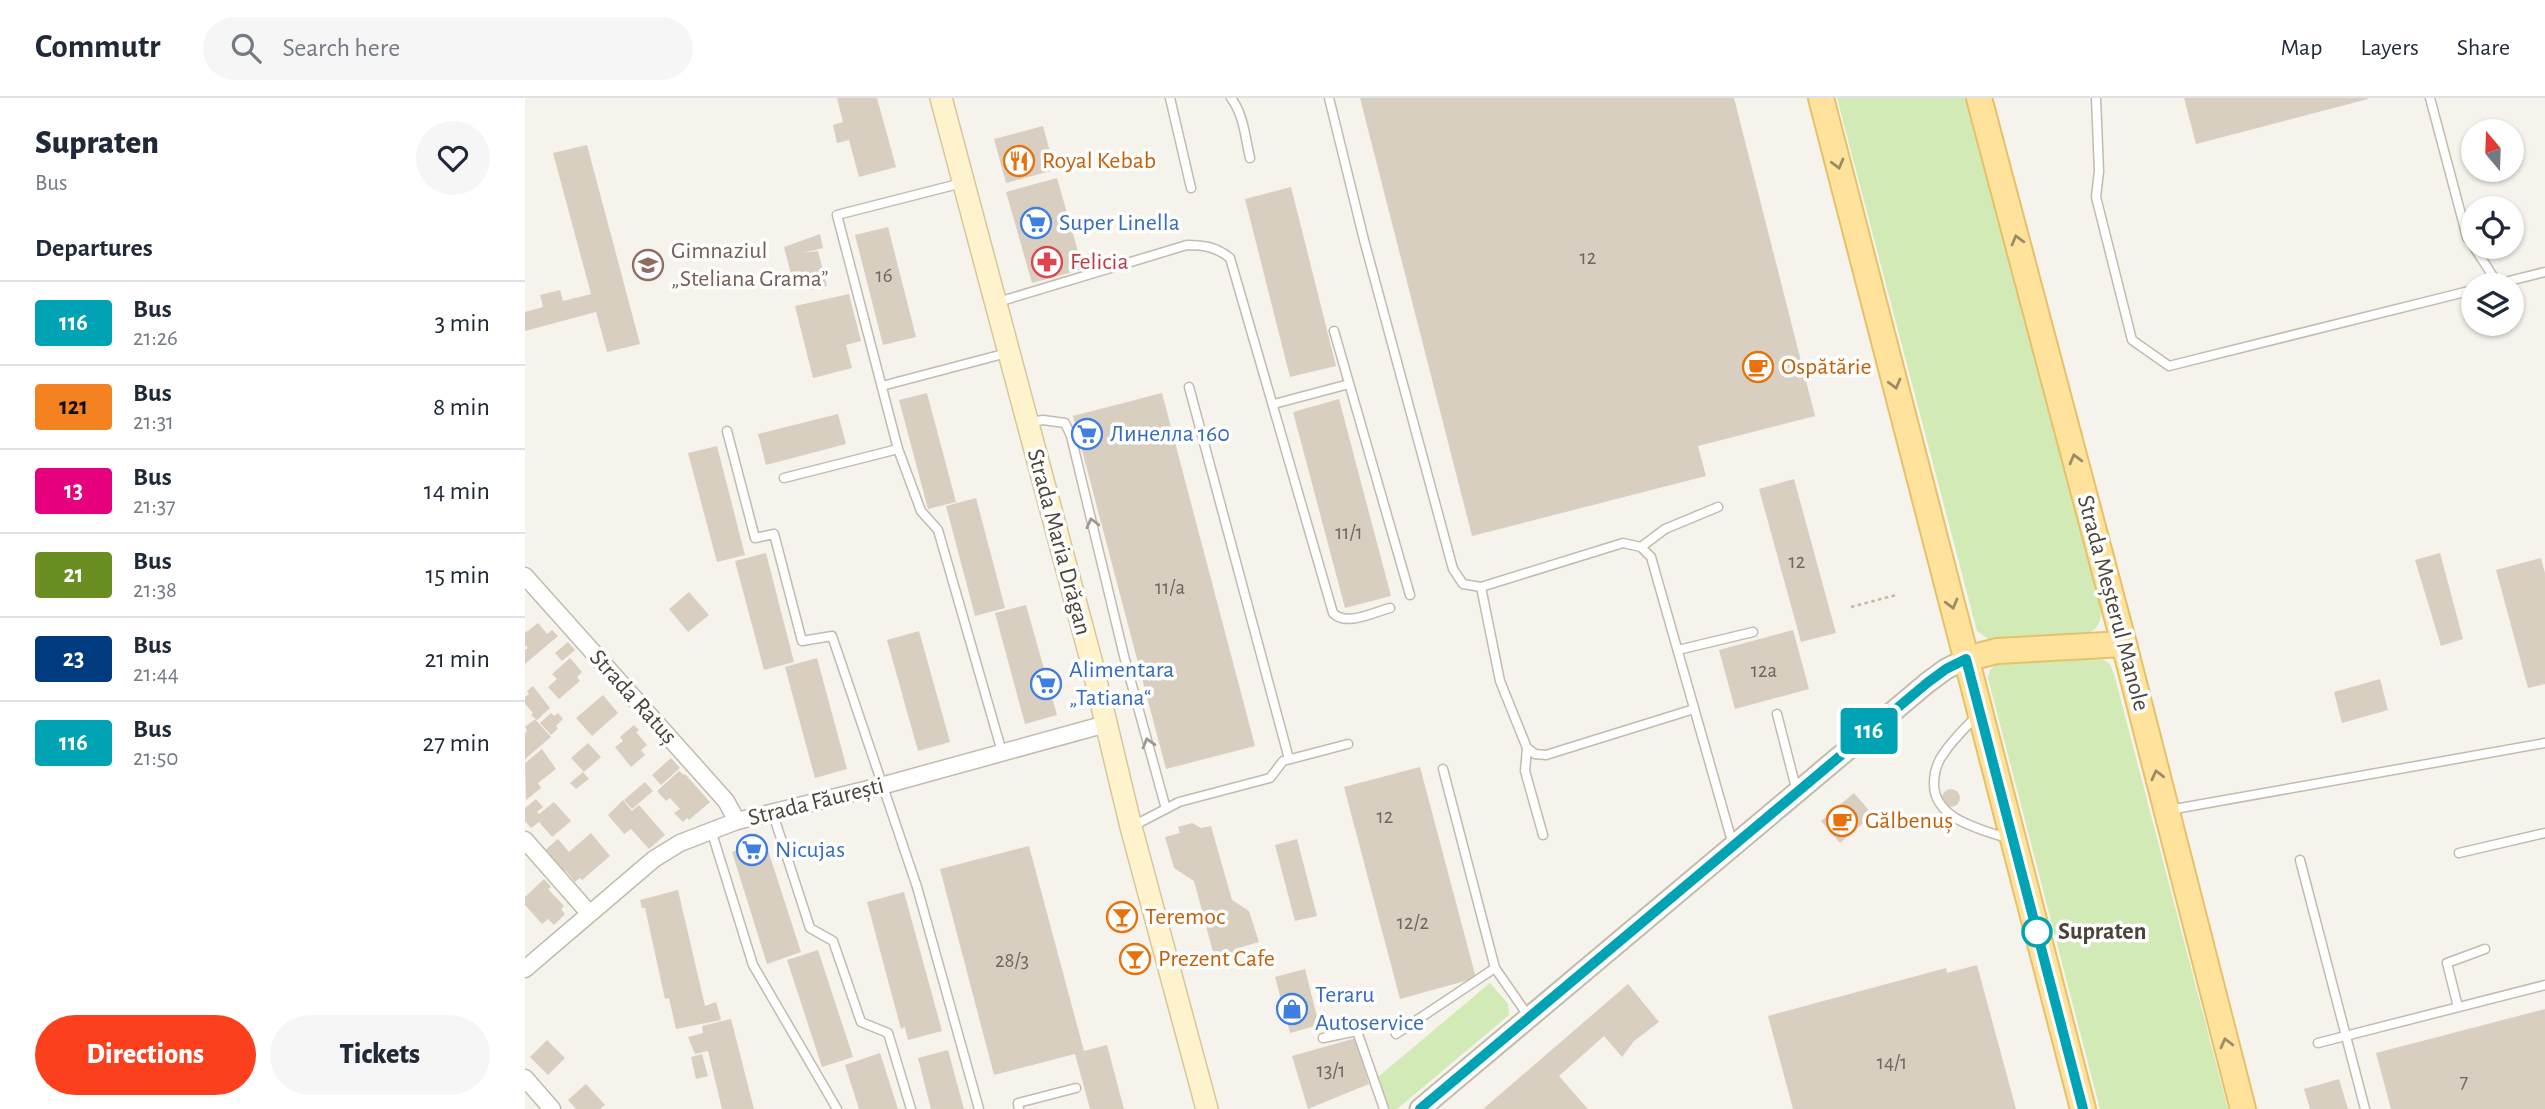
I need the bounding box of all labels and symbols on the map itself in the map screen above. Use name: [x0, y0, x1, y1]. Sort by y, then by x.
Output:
north arrow: [2461, 119, 2523, 182]
restaurant icon: Royal Kebab: [1002, 144, 1036, 178]
place label: Royal Kebab: [1042, 149, 1156, 173]
one-way arrow: [1830, 158, 1844, 170]
supermarket icon: Super Linella: [1019, 206, 1053, 240]
place label: Super Linella: [1059, 211, 1180, 235]
one-way arrow: [2011, 234, 2025, 246]
place label: Gimnaziul „Steliana Grama”: [671, 239, 828, 291]
pharmacy icon: Felicia: [1030, 245, 1064, 279]
house number: 12: [1580, 247, 1596, 268]
school or university icon: Gimnaziul „Steliana Grama”: [631, 248, 665, 282]
place label: Felicia: [1070, 250, 1129, 274]
house number: 16: [875, 265, 893, 286]
cafe icon: Ospătărie: [1741, 350, 1775, 384]
place label: Ospătărie: [1781, 355, 1872, 379]
one-way arrow: [1887, 378, 1901, 390]
supermarket icon: Линелла 160: [1070, 417, 1104, 451]
place label: Линелла 160: [1110, 422, 1230, 446]
street label: Strada Maria Drăgan: [1023, 446, 1095, 638]
one-way arrow: [2069, 454, 2084, 466]
street label: Strada Meșterul Manole: [2072, 492, 2153, 714]
one-way arrow: [1086, 517, 1100, 529]
house number: 11/1: [1335, 522, 1363, 543]
house number: 12: [1789, 551, 1805, 572]
house number: 11/a: [1155, 577, 1185, 598]
one-way arrow: [1944, 598, 1958, 610]
street label: Strada Ratuș: [584, 645, 681, 749]
place label: Alimentara „Tatiana“: [1069, 658, 1174, 710]
house number: 12a: [1751, 660, 1778, 681]
supermarket icon: Alimentara „Tatiana“: [1029, 667, 1063, 701]
line badge: 116: [1829, 708, 1909, 754]
one-way arrow: [1142, 738, 1156, 750]
one-way arrow: [2151, 769, 2165, 781]
street label: Strada Făurești: [746, 774, 887, 831]
cafe icon: Gălbenuș: [1825, 804, 1859, 838]
house number: 12: [1377, 806, 1393, 827]
place label: Gălbenuș: [1865, 809, 1953, 834]
supermarket icon: Nicujas: [735, 833, 769, 867]
place label: Nicujas: [775, 838, 845, 862]
bar icon: Teremoc: [1105, 900, 1139, 934]
place label: Teremoc: [1145, 905, 1225, 929]
house number: 12/2: [1397, 912, 1429, 933]
marker: Supraten: [2022, 917, 2052, 947]
place label: Supraten: [2058, 920, 2146, 944]
bar icon: Prezent Cafe: [1118, 942, 1152, 976]
place label: Prezent Cafe: [1158, 947, 1275, 971]
house number: 28/3: [995, 950, 1029, 971]
place label: Teraru Autoservice: [1315, 983, 1424, 1035]
shop icon: Teraru Autoservice: [1275, 992, 1309, 1026]
one-way arrow: [2220, 1037, 2234, 1049]
house number: 14/1: [1877, 1052, 1907, 1073]
house number: 13/1: [1316, 1060, 1346, 1081]
house number: 7: [2460, 1071, 2469, 1092]

